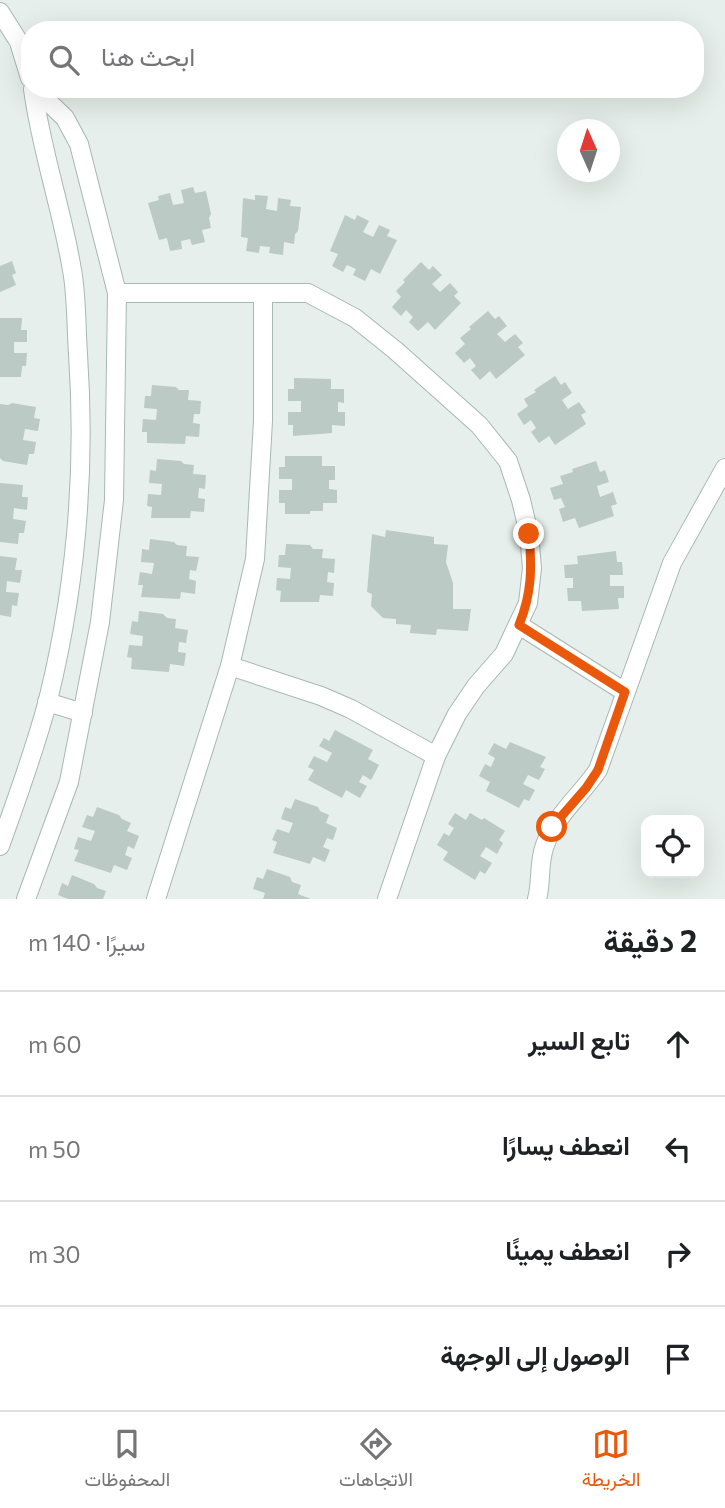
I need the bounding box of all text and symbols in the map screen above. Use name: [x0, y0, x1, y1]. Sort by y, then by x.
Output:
search box: [21, 21, 704, 98]
text: ابحث هنا: [101, 40, 195, 71]
icon: search: [45, 41, 83, 79]
north arrow: [557, 119, 620, 182]
route end: [513, 518, 544, 549]
route start: [536, 811, 567, 842]
map controls: [641, 815, 704, 878]
button: locate: [641, 815, 704, 878]
text: 2 دقيقة: [603, 921, 697, 958]
text: سيرًا · 140 m: [28, 928, 145, 956]
text: تابع السير: [528, 1024, 630, 1055]
icon: ahead: [659, 1025, 697, 1063]
text: 60 m: [28, 1030, 81, 1058]
text: انعطف يسارًا: [502, 1129, 630, 1160]
icon: left: [659, 1130, 697, 1168]
text: 50 m: [28, 1135, 81, 1163]
text: انعطف يمينًا: [505, 1234, 630, 1265]
icon: right: [659, 1235, 697, 1273]
text: 30 m: [28, 1240, 81, 1268]
text: الوصول إلى الوجهة: [440, 1339, 630, 1370]
icon: arrive: [659, 1340, 697, 1378]
tab: المحفوظات: [85, 1425, 170, 1496]
tab: الاتجاهات: [339, 1425, 413, 1496]
tab: الخريطة: [582, 1425, 641, 1496]

